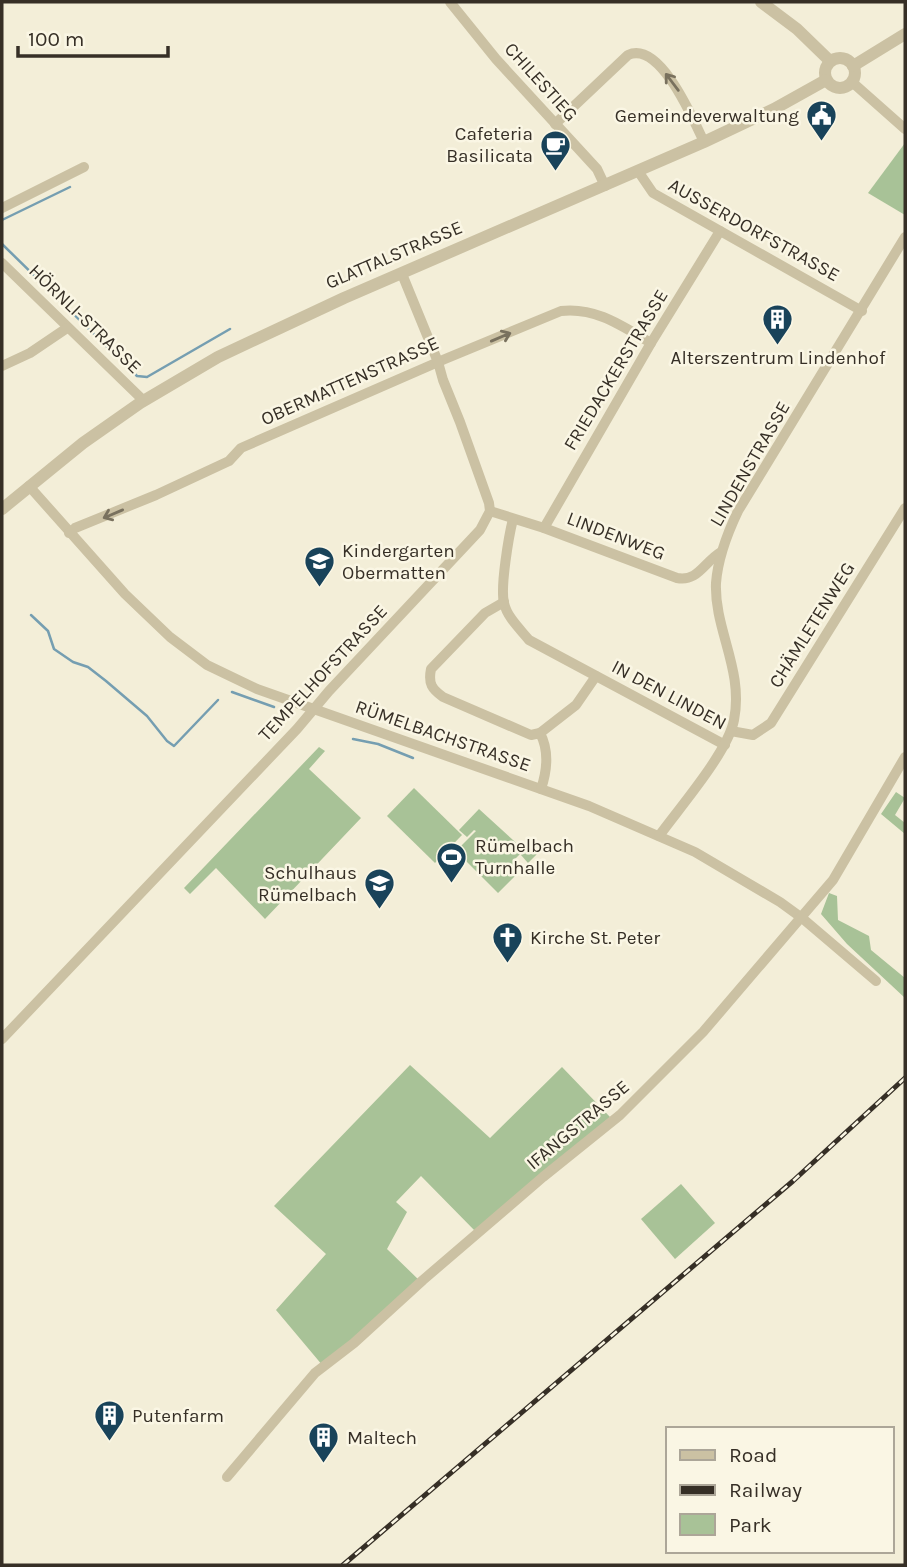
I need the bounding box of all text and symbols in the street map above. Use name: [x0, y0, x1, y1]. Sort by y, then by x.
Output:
scale bar: [18, 14, 168, 58]
text: 100 m: [28, 27, 85, 51]
street label: CHILESTIEG: [500, 38, 582, 126]
one-way arrow: [665, 73, 679, 92]
public building icon: Gemeindeverwaltung: [805, 99, 839, 143]
place label: Gemeindeverwaltung: [615, 105, 799, 127]
place label: Cafeteria Basilicata: [446, 123, 533, 167]
cafe icon: Cafeteria Basilicata: [539, 128, 573, 172]
street label: AUSSERDORFSTRASSE: [665, 174, 843, 286]
street label: GLATTALSTRASSE: [322, 216, 466, 294]
street label: HÖRNLI-STRASSE: [24, 260, 146, 378]
street label: FRIEDACKERSTRASSE: [559, 286, 673, 454]
building icon: Alterszentrum Lindenhof: [761, 302, 795, 346]
one-way arrow: [490, 329, 512, 342]
street label: OBERMATTENSTRASSE: [258, 332, 442, 430]
place label: Alterszentrum Lindenhof: [671, 347, 886, 369]
street label: LINDENSTRASSE: [705, 398, 795, 530]
street label: LINDENWEG: [564, 507, 668, 565]
one-way arrow: [102, 508, 124, 521]
place label: Kindergarten Obermatten: [342, 540, 455, 584]
school or university icon: Kindergarten Obermatten: [302, 545, 336, 589]
street label: CHÄMLETENWEG: [765, 558, 859, 692]
street label: TEMPELHOFSTRASSE: [254, 600, 392, 746]
street label: IN DEN LINDEN: [608, 655, 730, 735]
street label: RÜMELBACHSTRASSE: [352, 696, 534, 776]
place label: Rümelbach Turnhalle: [475, 835, 574, 879]
sports icon: Rümelbach Turnhalle: [435, 840, 469, 884]
place label: Schulhaus Rümelbach: [258, 862, 357, 906]
school or university icon: Schulhaus Rümelbach: [363, 867, 397, 911]
church icon: Kirche St. Peter: [490, 921, 524, 965]
place label: Kirche St. Peter: [530, 927, 660, 949]
street label: IFANGSTRASSE: [522, 1076, 634, 1174]
building icon: Putenfarm: [92, 1399, 126, 1443]
place label: Putenfarm: [132, 1405, 224, 1427]
building icon: Maltech: [307, 1421, 341, 1465]
place label: Maltech: [347, 1427, 417, 1449]
legend: [666, 1427, 893, 1553]
text: Road: [729, 1443, 777, 1467]
text: Railway: [729, 1478, 802, 1502]
text: Park: [729, 1513, 772, 1537]

